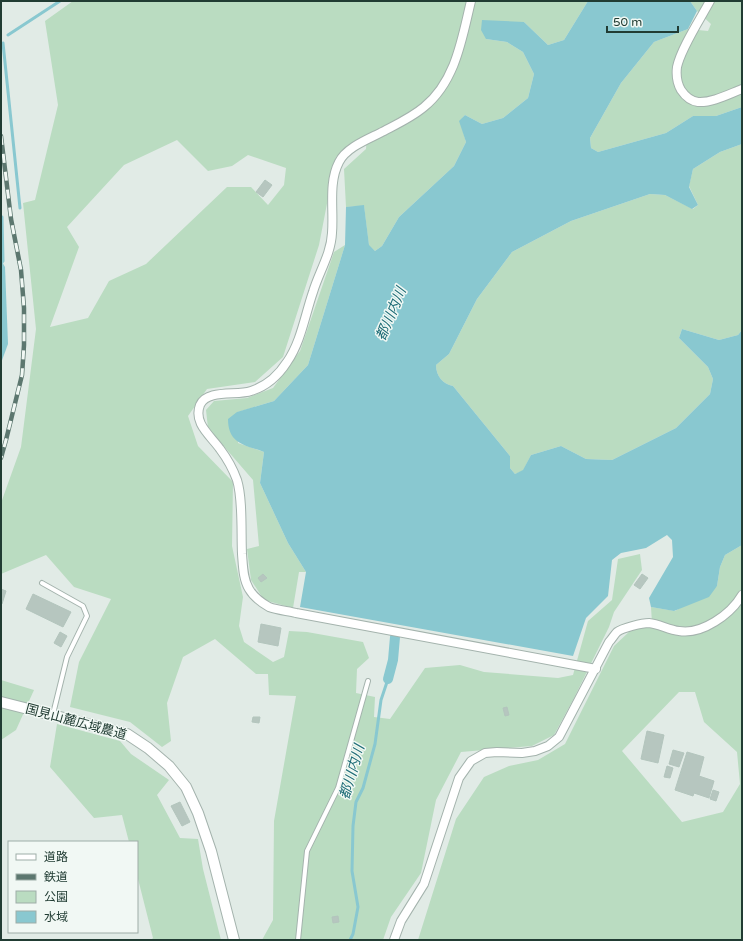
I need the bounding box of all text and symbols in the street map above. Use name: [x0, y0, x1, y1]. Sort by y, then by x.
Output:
scale bar: [607, 8, 678, 34]
text: 50 m: [613, 15, 642, 29]
water label: 都川内川: [372, 283, 411, 343]
street label: 国見山麓広域農道: [24, 701, 128, 743]
water label: 都川内川: [336, 741, 368, 801]
legend: [8, 841, 138, 933]
text: 道路: [44, 850, 68, 864]
text: 鉄道: [44, 870, 68, 884]
text: 公園: [44, 890, 68, 904]
text: 水域: [44, 910, 68, 924]

